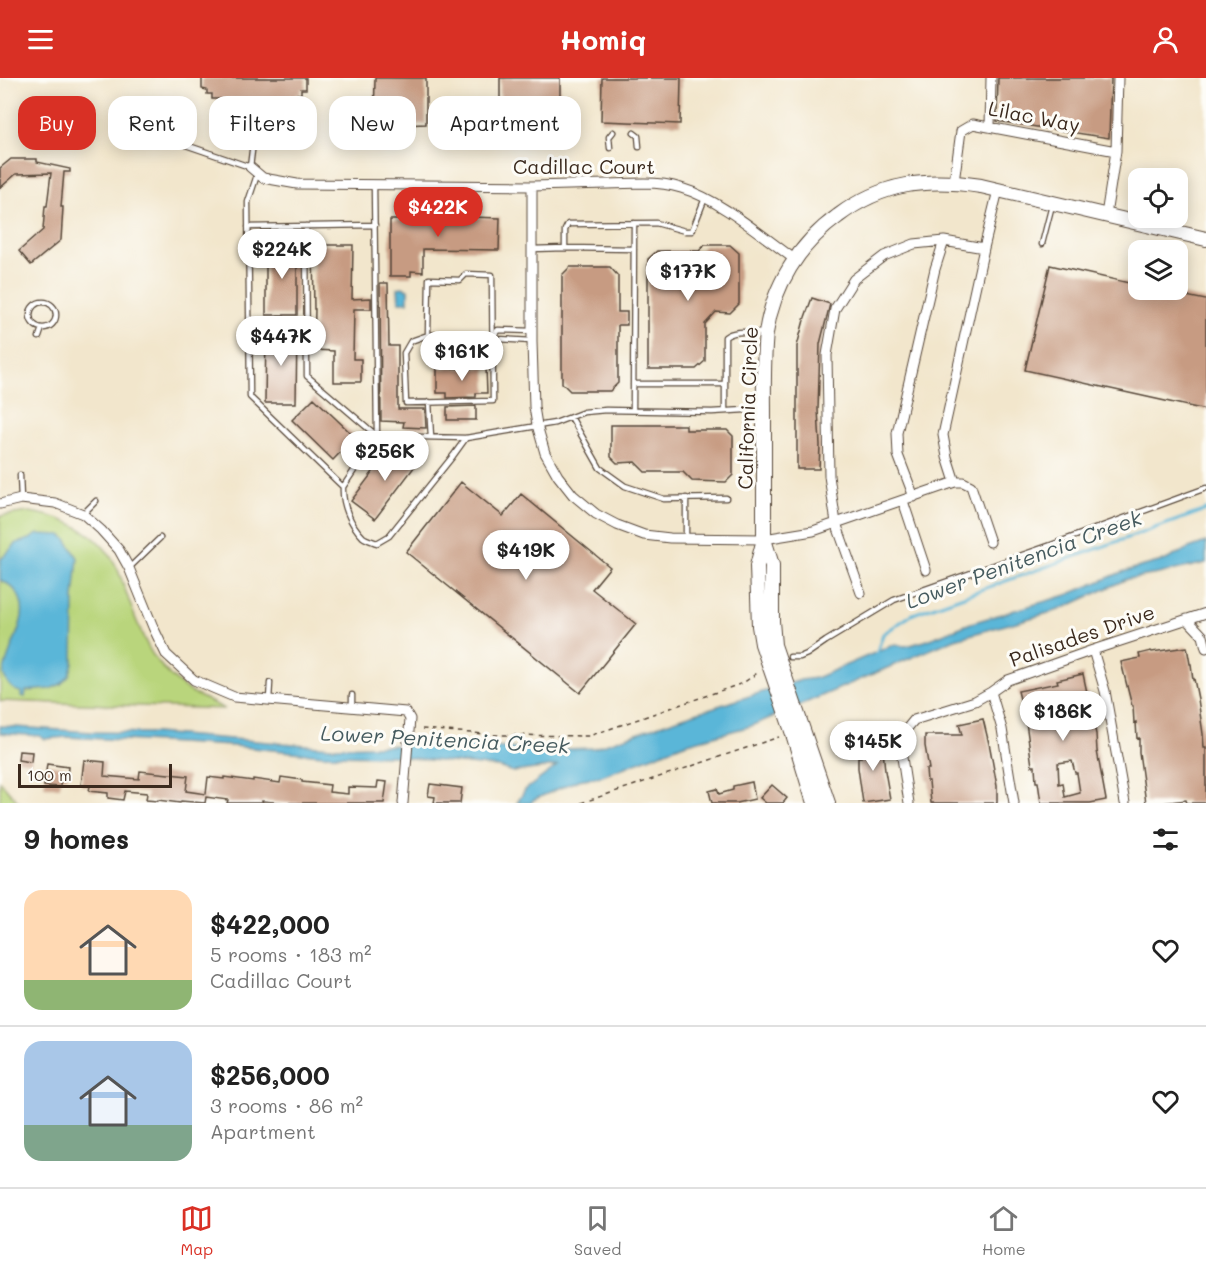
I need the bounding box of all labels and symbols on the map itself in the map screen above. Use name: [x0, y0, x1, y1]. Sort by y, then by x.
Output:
street label: Lilac Way: [986, 94, 1082, 138]
street label: Cadillac Court: [513, 153, 655, 179]
pin: $422K: [396, 187, 480, 238]
pin: $224K: [240, 229, 324, 280]
pin: $177K: [646, 251, 730, 302]
pin: $447K: [239, 316, 323, 367]
street label: California Circle: [731, 326, 763, 490]
pin: $161K: [420, 331, 504, 382]
pin: $256K: [343, 431, 427, 482]
water label: Lower Penitencia Creek: [902, 503, 1146, 614]
pin: $419K: [484, 530, 568, 581]
street label: Palisades Drive: [1006, 598, 1158, 672]
pin: $186K: [1021, 691, 1105, 742]
water label: Lower Penitencia Creek: [320, 719, 571, 759]
pin: $145K: [831, 721, 915, 772]
scale bar: [18, 761, 172, 788]

